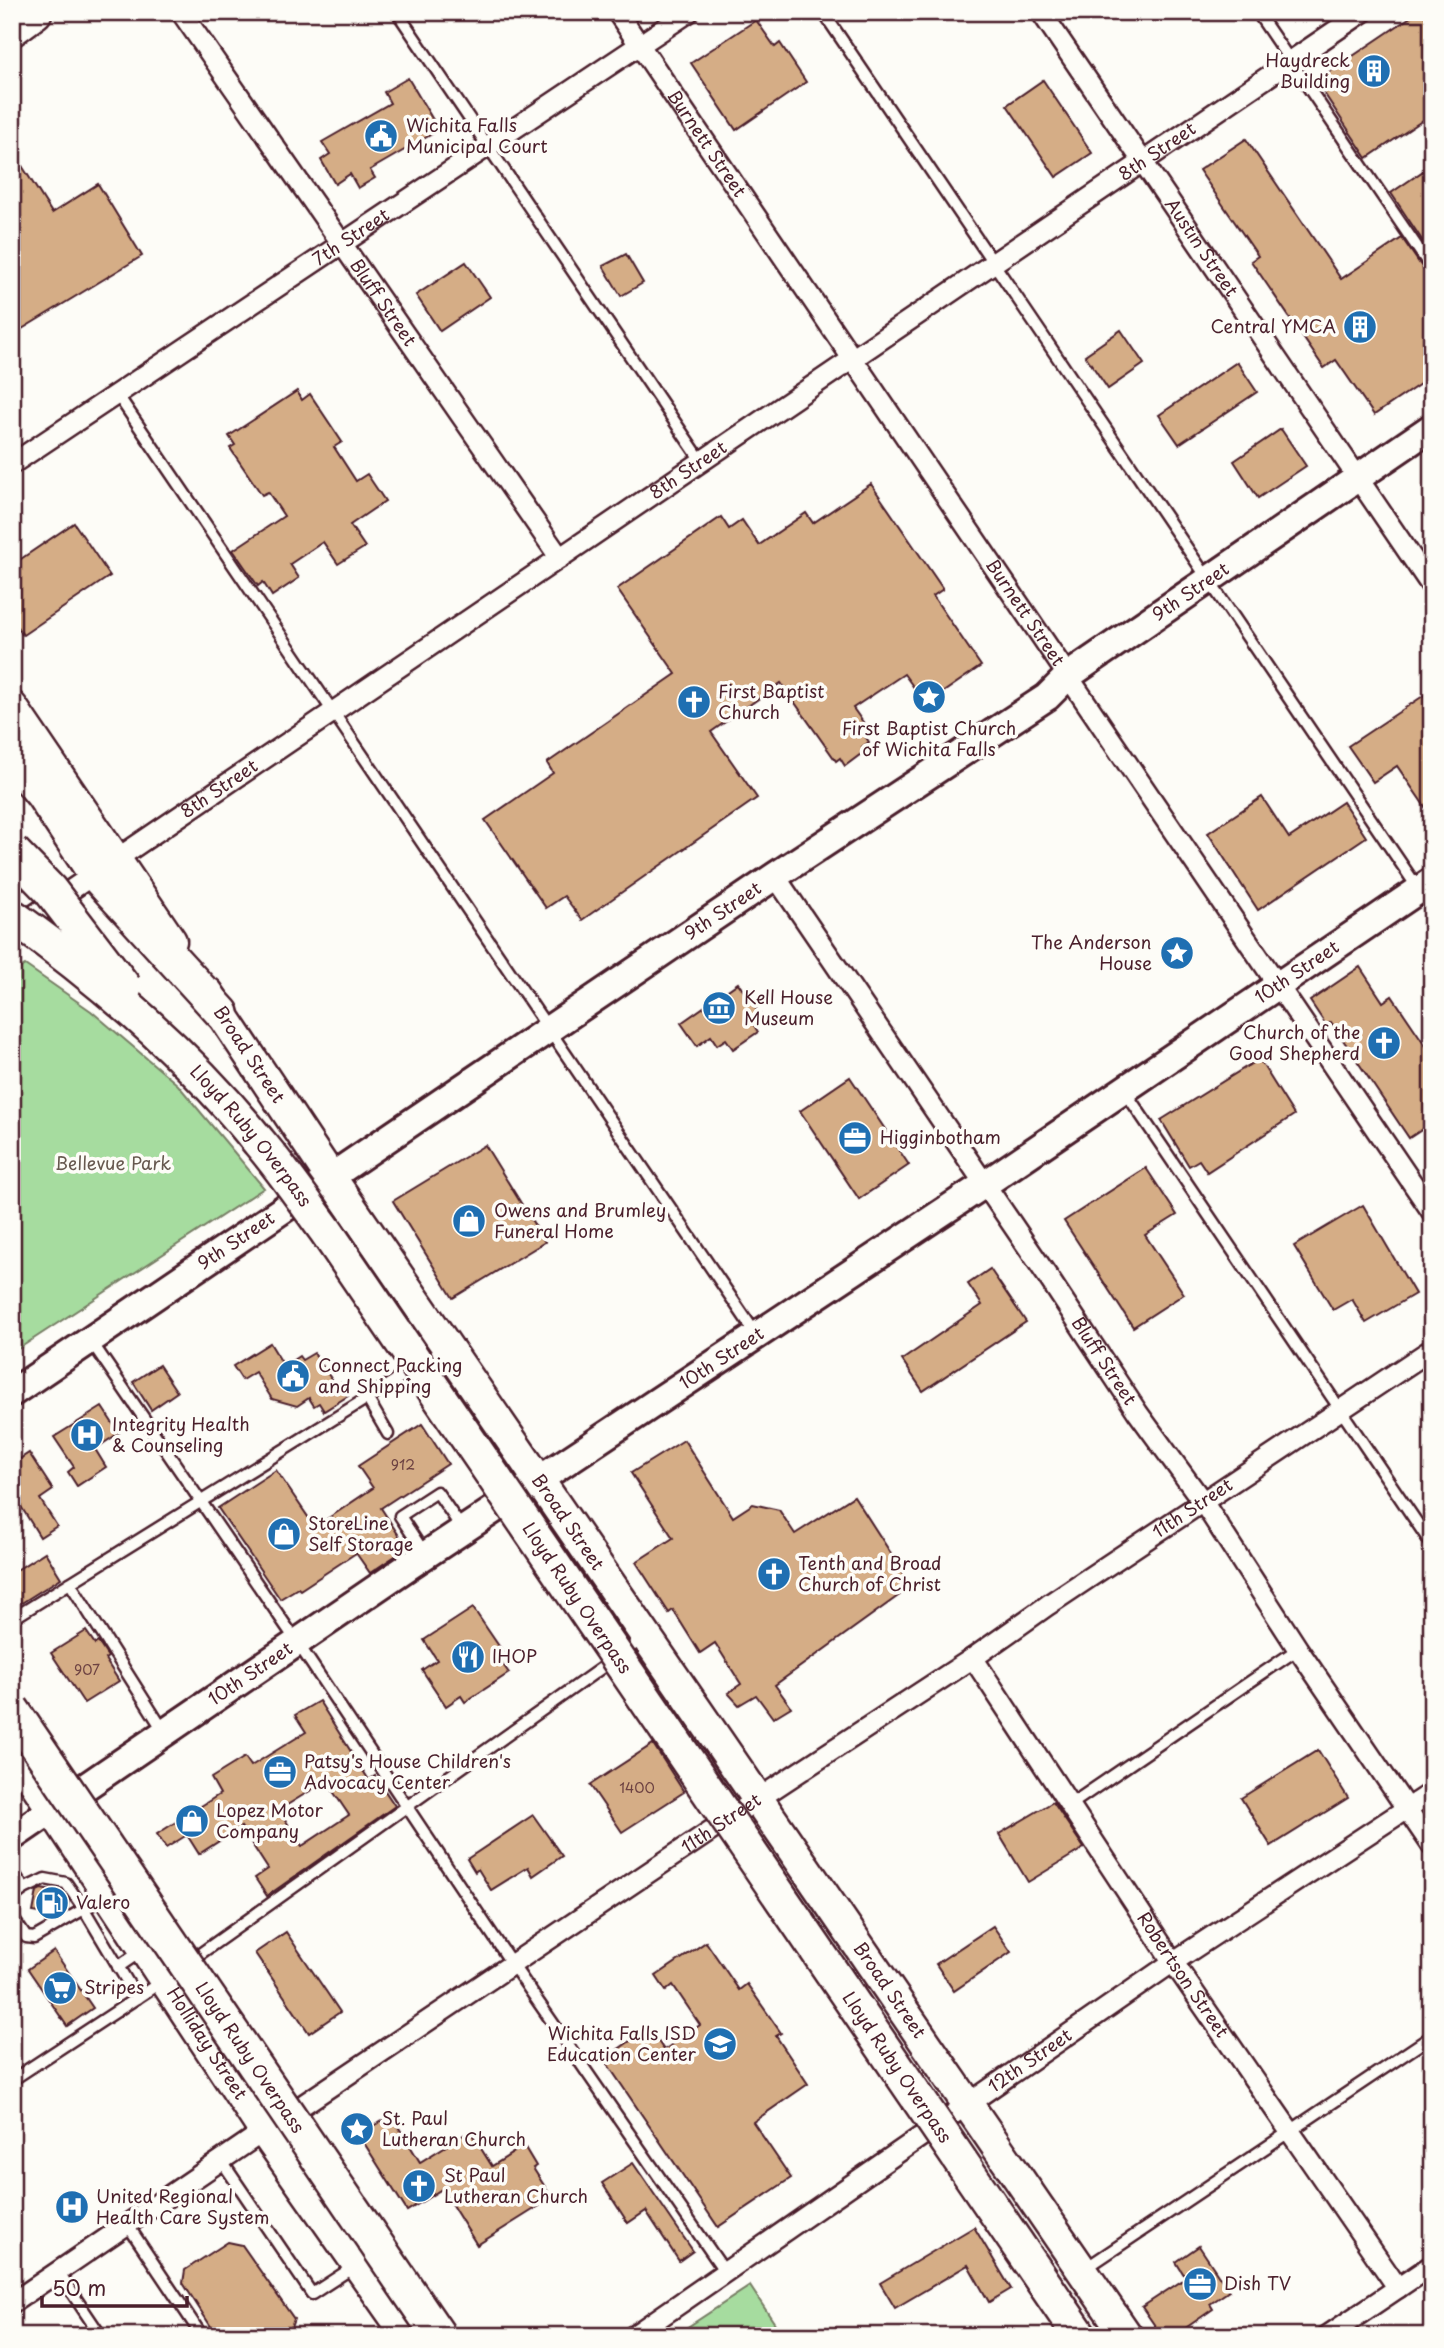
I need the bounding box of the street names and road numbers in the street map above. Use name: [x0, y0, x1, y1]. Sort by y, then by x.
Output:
street label: Burnett Street: [661, 83, 754, 202]
street label: 8th Street: [1112, 115, 1201, 187]
street label: Austin Street: [1159, 192, 1246, 302]
street label: 7th Street: [307, 201, 394, 272]
street label: Bluff Street: [344, 253, 424, 351]
street label: 8th Street: [643, 433, 732, 505]
street label: Burnett Street: [980, 553, 1072, 671]
street label: 9th Street: [1146, 555, 1234, 627]
street label: 8th Street: [174, 752, 263, 824]
street label: 9th Street: [678, 874, 766, 946]
street label: 10th Street: [1249, 933, 1344, 1009]
street label: Broad Street: [208, 1000, 292, 1108]
street label: Lloyd Ruby Overpass: [185, 1058, 319, 1212]
street label: 9th Street: [192, 1204, 279, 1276]
street label: Bluff Street: [1066, 1311, 1144, 1410]
street label: 10th Street: [673, 1319, 769, 1395]
street label: Broad Street: [526, 1468, 612, 1575]
street label: 11th Street: [1146, 1471, 1237, 1544]
street label: Lloyd Ruby Overpass: [517, 1516, 639, 1679]
street label: 10th Street: [202, 1634, 297, 1711]
street label: 11th Street: [675, 1786, 766, 1859]
street label: Robertson Street: [1132, 1906, 1236, 2042]
street label: Broad Street: [848, 1936, 934, 2043]
street label: Lloyd Ruby Overpass: [189, 1976, 312, 2138]
street label: Holliday Street: [161, 1981, 255, 2105]
street label: Lloyd Ruby Overpass: [837, 1985, 959, 2148]
street label: 12th Street: [982, 2021, 1077, 2098]

